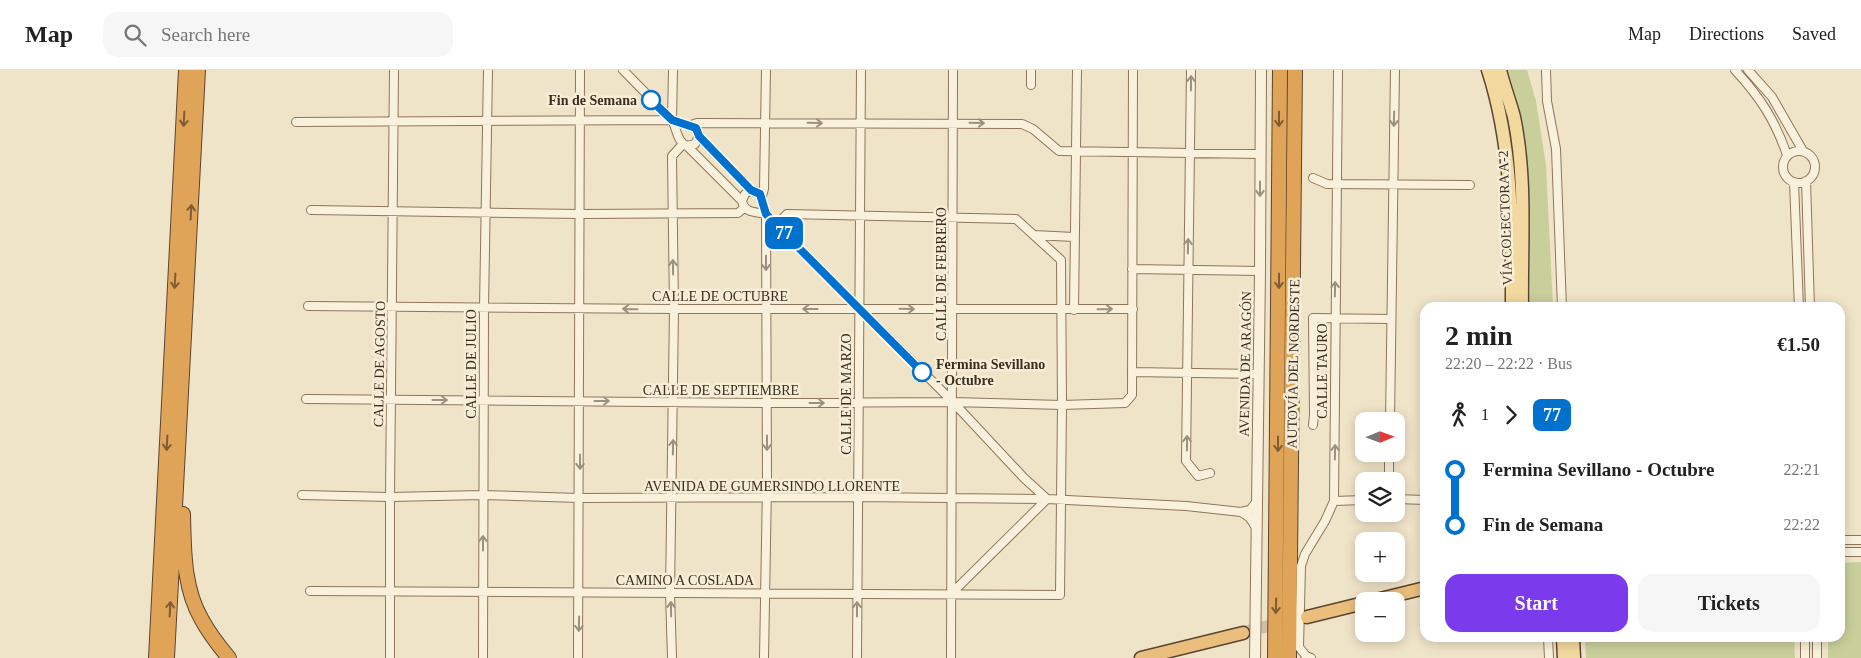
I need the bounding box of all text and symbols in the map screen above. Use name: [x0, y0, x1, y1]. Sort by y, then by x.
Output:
search box: [103, 12, 453, 57]
text: Map: [25, 21, 73, 47]
icon: search: [121, 21, 149, 49]
text: Search here: [161, 24, 250, 45]
text: Map: [1628, 24, 1661, 44]
text: Directions: [1689, 24, 1764, 44]
text: Saved: [1792, 24, 1836, 44]
one-way arrow: [1186, 76, 1195, 92]
marker: Fin de Semana: [641, 90, 661, 110]
place label: Fin de Semana: [548, 93, 637, 108]
one-way arrow: [179, 110, 188, 126]
one-way arrow: [1274, 110, 1284, 126]
one-way arrow: [1389, 110, 1399, 126]
one-way arrow: [807, 118, 823, 127]
one-way arrow: [969, 118, 985, 128]
street label: VÍA COLECTORA A-2: [1495, 150, 1515, 286]
one-way arrow: [1255, 180, 1265, 196]
one-way arrow: [186, 204, 195, 220]
street label: CALLE DE FEBRERO: [934, 207, 949, 341]
line badge: 77: [762, 217, 806, 249]
text: 77: [775, 223, 793, 243]
one-way arrow: [1183, 238, 1193, 254]
one-way arrow: [761, 254, 771, 270]
one-way arrow: [668, 259, 678, 276]
one-way arrow: [171, 273, 180, 289]
one-way arrow: [1274, 273, 1283, 289]
street label: AUTOVÍA DEL NORDESTE: [1284, 279, 1302, 449]
one-way arrow: [1331, 282, 1340, 298]
street label: CALLE DE OCTUBRE: [652, 289, 788, 304]
street label: AVENIDA DE ARAGÓN: [1236, 291, 1254, 437]
street label: CALLE DE AGOSTO: [371, 301, 388, 427]
one-way arrow: [622, 304, 638, 314]
one-way arrow: [802, 304, 818, 314]
one-way arrow: [899, 304, 915, 314]
one-way arrow: [1096, 304, 1113, 314]
street label: CALLE DE JULIO: [464, 309, 479, 419]
text: 2 min: [1445, 320, 1513, 351]
street label: CALLE TAURO: [1315, 323, 1330, 419]
street label: CALLE DE MARZO: [839, 333, 854, 455]
text: €1.50: [1777, 334, 1820, 355]
text: 22:20 – 22:22 · Bus: [1445, 355, 1572, 372]
place label: Fermina Sevillano - Octubre: [936, 357, 1045, 388]
marker: Fermina Sevillano - Octubre: [912, 362, 932, 382]
street label: CALLE DE SEPTIEMBRE: [643, 383, 799, 398]
one-way arrow: [431, 395, 447, 405]
one-way arrow: [594, 396, 610, 406]
one-way arrow: [808, 398, 825, 408]
icon: walk: [1445, 401, 1473, 429]
icon: forward: [1497, 401, 1525, 429]
text: 77: [1543, 405, 1561, 425]
text: 1: [1481, 406, 1489, 423]
north arrow: [1355, 412, 1405, 462]
map controls: [1355, 412, 1405, 642]
one-way arrow: [762, 434, 772, 450]
one-way arrow: [163, 435, 172, 451]
one-way arrow: [1273, 435, 1283, 451]
one-way arrow: [1182, 436, 1192, 452]
one-way arrow: [668, 439, 678, 456]
one-way arrow: [1330, 444, 1339, 460]
one-way arrow: [575, 454, 585, 470]
text: Fermina Sevillano - Octubre: [1483, 459, 1714, 480]
text: 22:21: [1784, 461, 1820, 478]
button: layers: [1355, 472, 1405, 522]
street label: AVENIDA DE GUMERSINDO LLORENTE: [644, 479, 900, 494]
text: Fin de Semana: [1483, 514, 1603, 535]
text: 22:22: [1784, 516, 1820, 533]
button: +: [1355, 532, 1405, 582]
one-way arrow: [478, 535, 488, 551]
street label: CAMINO A COSLADA: [616, 573, 755, 588]
button: Start: [1445, 574, 1628, 632]
button: Tickets: [1638, 574, 1820, 632]
button: −: [1355, 592, 1405, 642]
one-way arrow: [1271, 598, 1281, 614]
one-way arrow: [165, 602, 174, 618]
one-way arrow: [666, 602, 675, 618]
one-way arrow: [852, 602, 862, 618]
one-way arrow: [574, 616, 584, 632]

